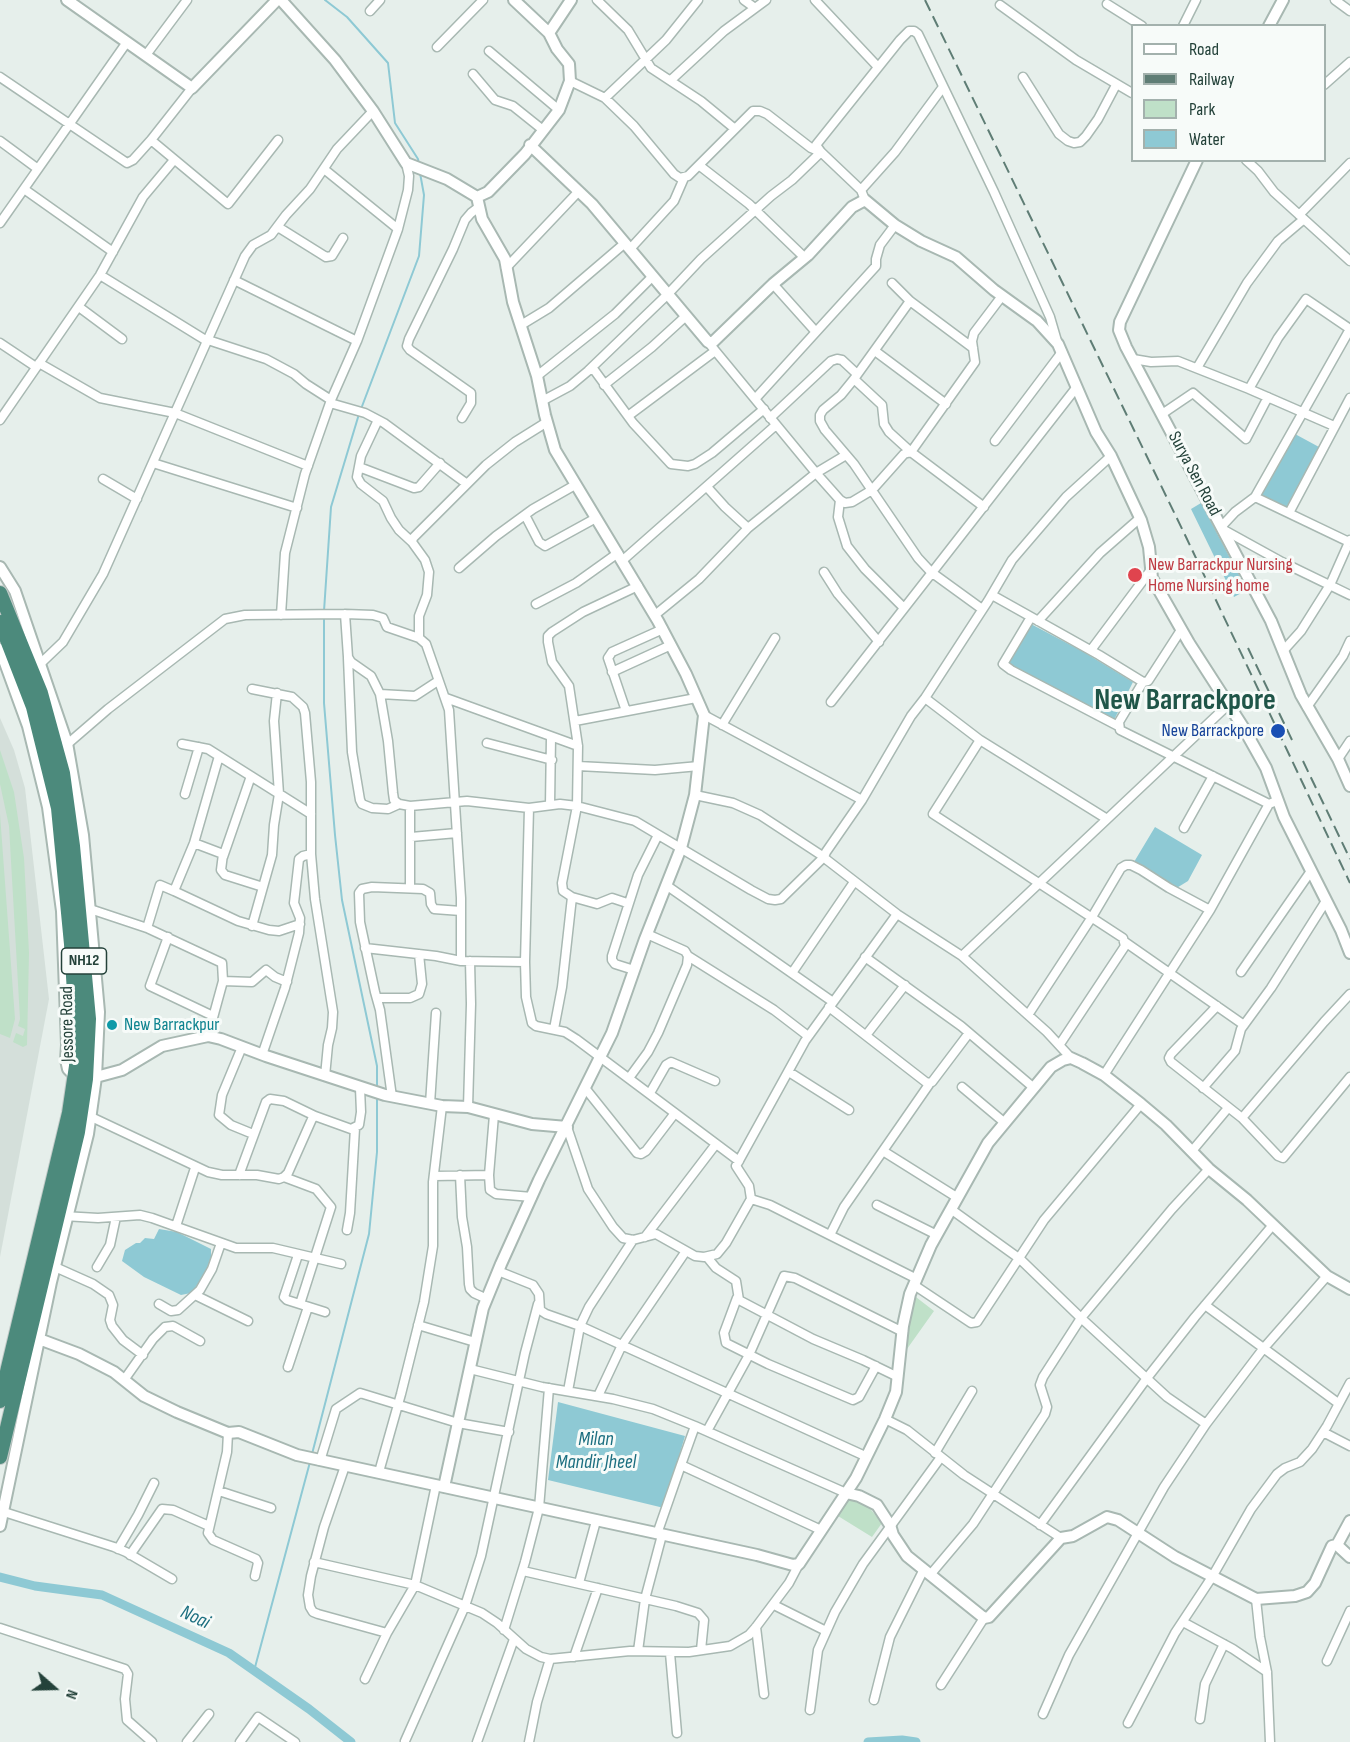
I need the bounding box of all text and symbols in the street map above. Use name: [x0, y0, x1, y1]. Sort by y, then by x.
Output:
legend: [1131, 24, 1326, 162]
text: Road: [1189, 39, 1219, 60]
text: Railway: [1189, 69, 1234, 90]
text: Park: [1189, 99, 1215, 120]
text: Water: [1189, 129, 1225, 150]
street label: Surya Sen Road: [1163, 428, 1225, 520]
place label: New Barrackpur Nursing Home Nursing home: [1148, 554, 1293, 596]
marker: New Barrackpur Nursing Home Nursing home: [1126, 566, 1144, 584]
district label: New Barrackpore: [1094, 683, 1276, 719]
place label: New Barrackpore: [1162, 720, 1264, 742]
marker: New Barrackpore: [1269, 722, 1287, 740]
road number: NH12: [62, 948, 106, 974]
street label: Jessore Road: [57, 986, 79, 1062]
place label: New Barrackpur: [124, 1014, 220, 1036]
marker: New Barrackpur: [105, 1018, 119, 1032]
water label: Milan Mandir Jheel: [556, 1428, 636, 1475]
water label: Noai: [176, 1601, 214, 1635]
north arrow: [24, 1658, 84, 1718]
text: N: [61, 1687, 82, 1702]

